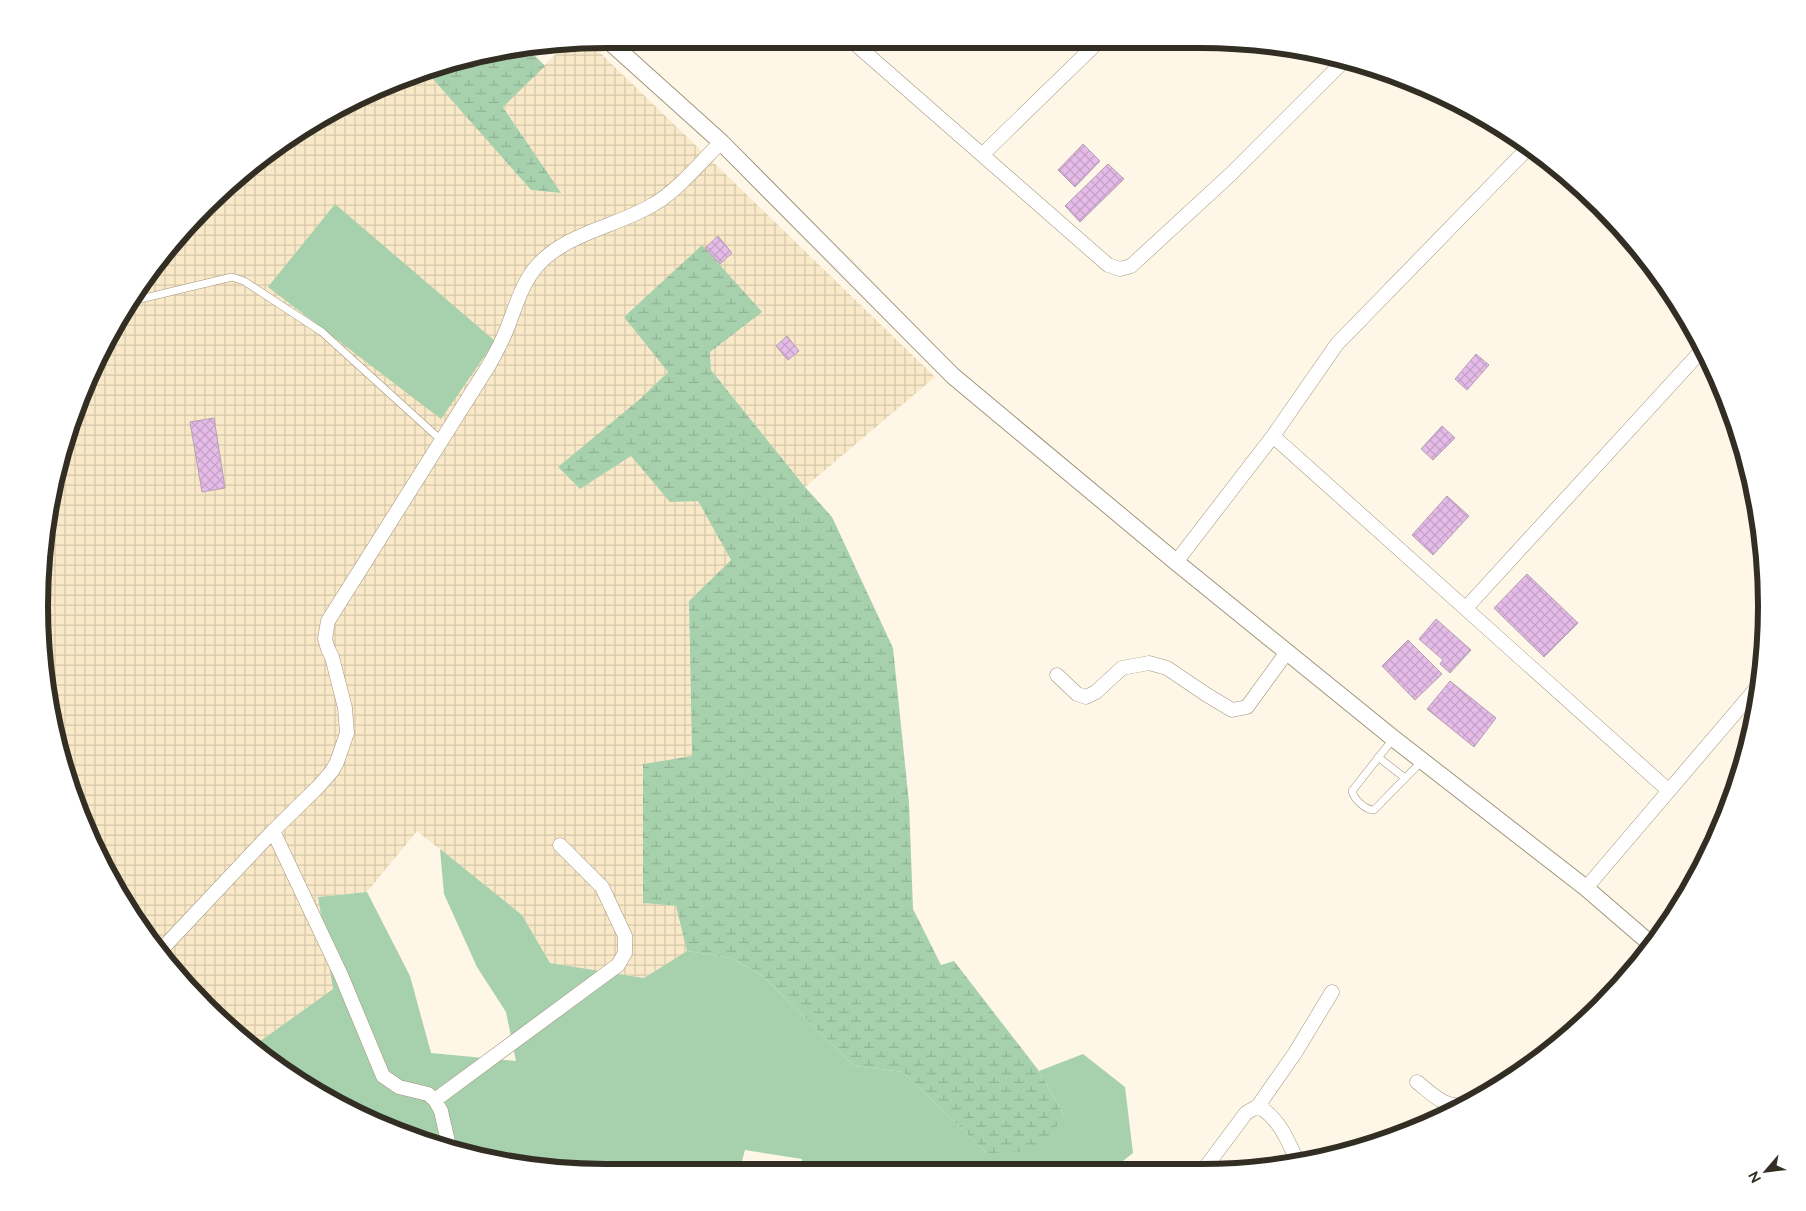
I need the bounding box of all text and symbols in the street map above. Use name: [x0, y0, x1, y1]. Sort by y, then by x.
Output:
north arrow: [1741, 1146, 1791, 1196]
text: N: [1745, 1169, 1764, 1186]

